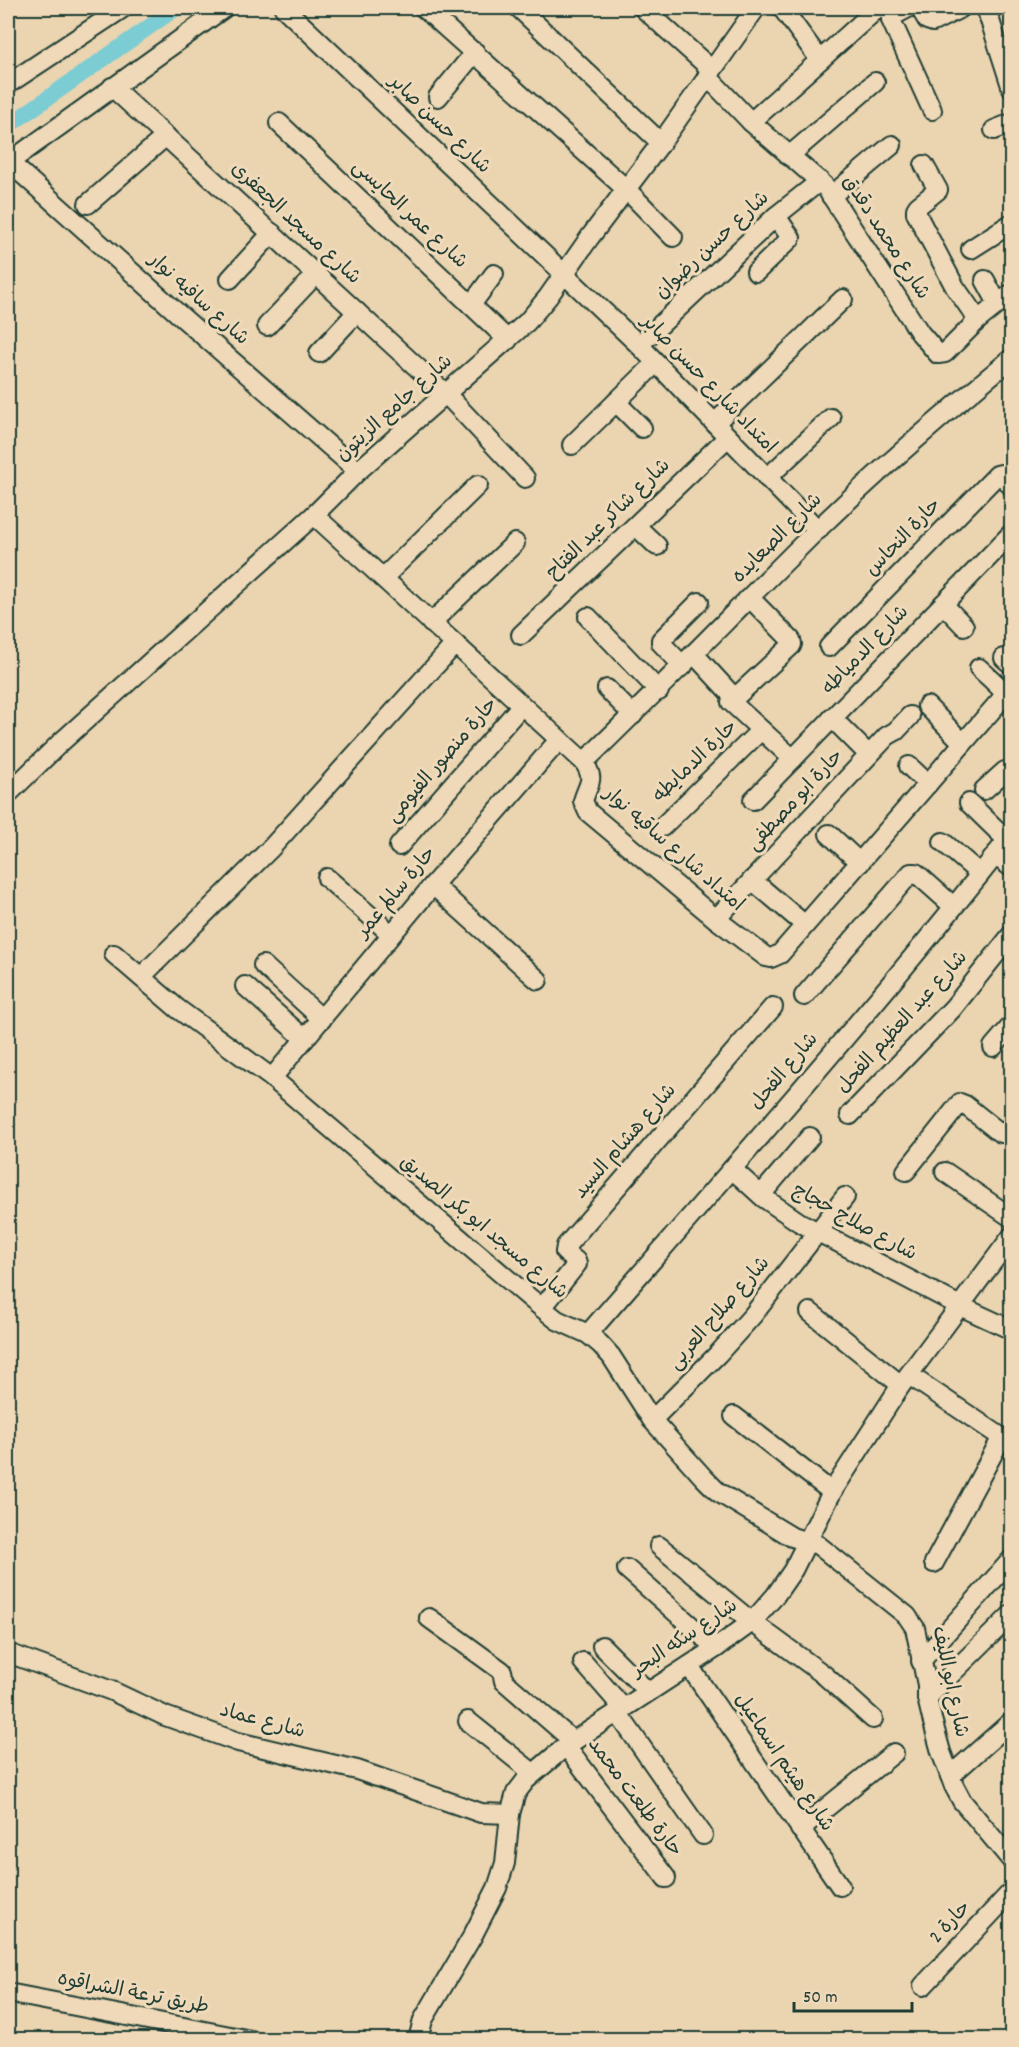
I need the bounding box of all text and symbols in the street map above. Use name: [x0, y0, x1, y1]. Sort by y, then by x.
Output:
street label: شارع حسن صابر: [380, 68, 496, 181]
street label: شارع عمر الحايسى: [345, 154, 473, 276]
street label: شارع مسجد الجعفرى: [224, 156, 366, 292]
street label: شارع محمد دقدق: [834, 170, 936, 306]
street label: شارع حسن رضوان: [650, 186, 776, 306]
street label: شارع سافيه نوار: [140, 246, 254, 353]
street label: امتداد شارع حسن صابر: [632, 307, 782, 461]
street label: شارع جامع الزيتون: [330, 349, 460, 469]
street label: شارع شاكر عبد الفتاح: [540, 453, 678, 587]
street label: شارع الصعايده: [726, 487, 830, 591]
street label: حارة النحاس: [860, 493, 948, 583]
street label: شارع الدمياطه: [816, 600, 916, 702]
street label: حارة منصور الفيومى: [381, 692, 505, 830]
street label: حارة الدمايطه: [647, 714, 745, 810]
street label: حارة ابو مصطفى: [741, 744, 851, 858]
street label: امتداد شارع ساقيه نوار: [595, 779, 750, 919]
street label: حارة سالم عمر: [349, 841, 444, 946]
street label: شارع عبد العظيم الفحل: [831, 945, 975, 1101]
street label: شارع الفحل: [744, 1027, 826, 1117]
street label: شارع هشام السيد: [568, 1078, 684, 1206]
street label: شارع مسجد ابو بكر الصديق: [393, 1149, 573, 1307]
street label: شارع صلاح حجاج: [787, 1177, 921, 1269]
street label: شارع صلاح العربى: [663, 1251, 777, 1377]
street label: شارع سكه البحر: [624, 1593, 744, 1686]
street label: شارع ابو الليف: [924, 1624, 974, 1740]
street label: شارع هيثم اسماعيل: [726, 1688, 840, 1838]
street label: شارع عماد: [216, 1697, 308, 1747]
street label: حارة طلعت محمد: [580, 1733, 688, 1863]
street label: حارة 2: [924, 1895, 978, 1951]
street label: طريق ترعة الشراقوه: [55, 1966, 211, 2022]
scale bar: [794, 1975, 912, 2013]
text: 50 m: [803, 1986, 838, 2011]

